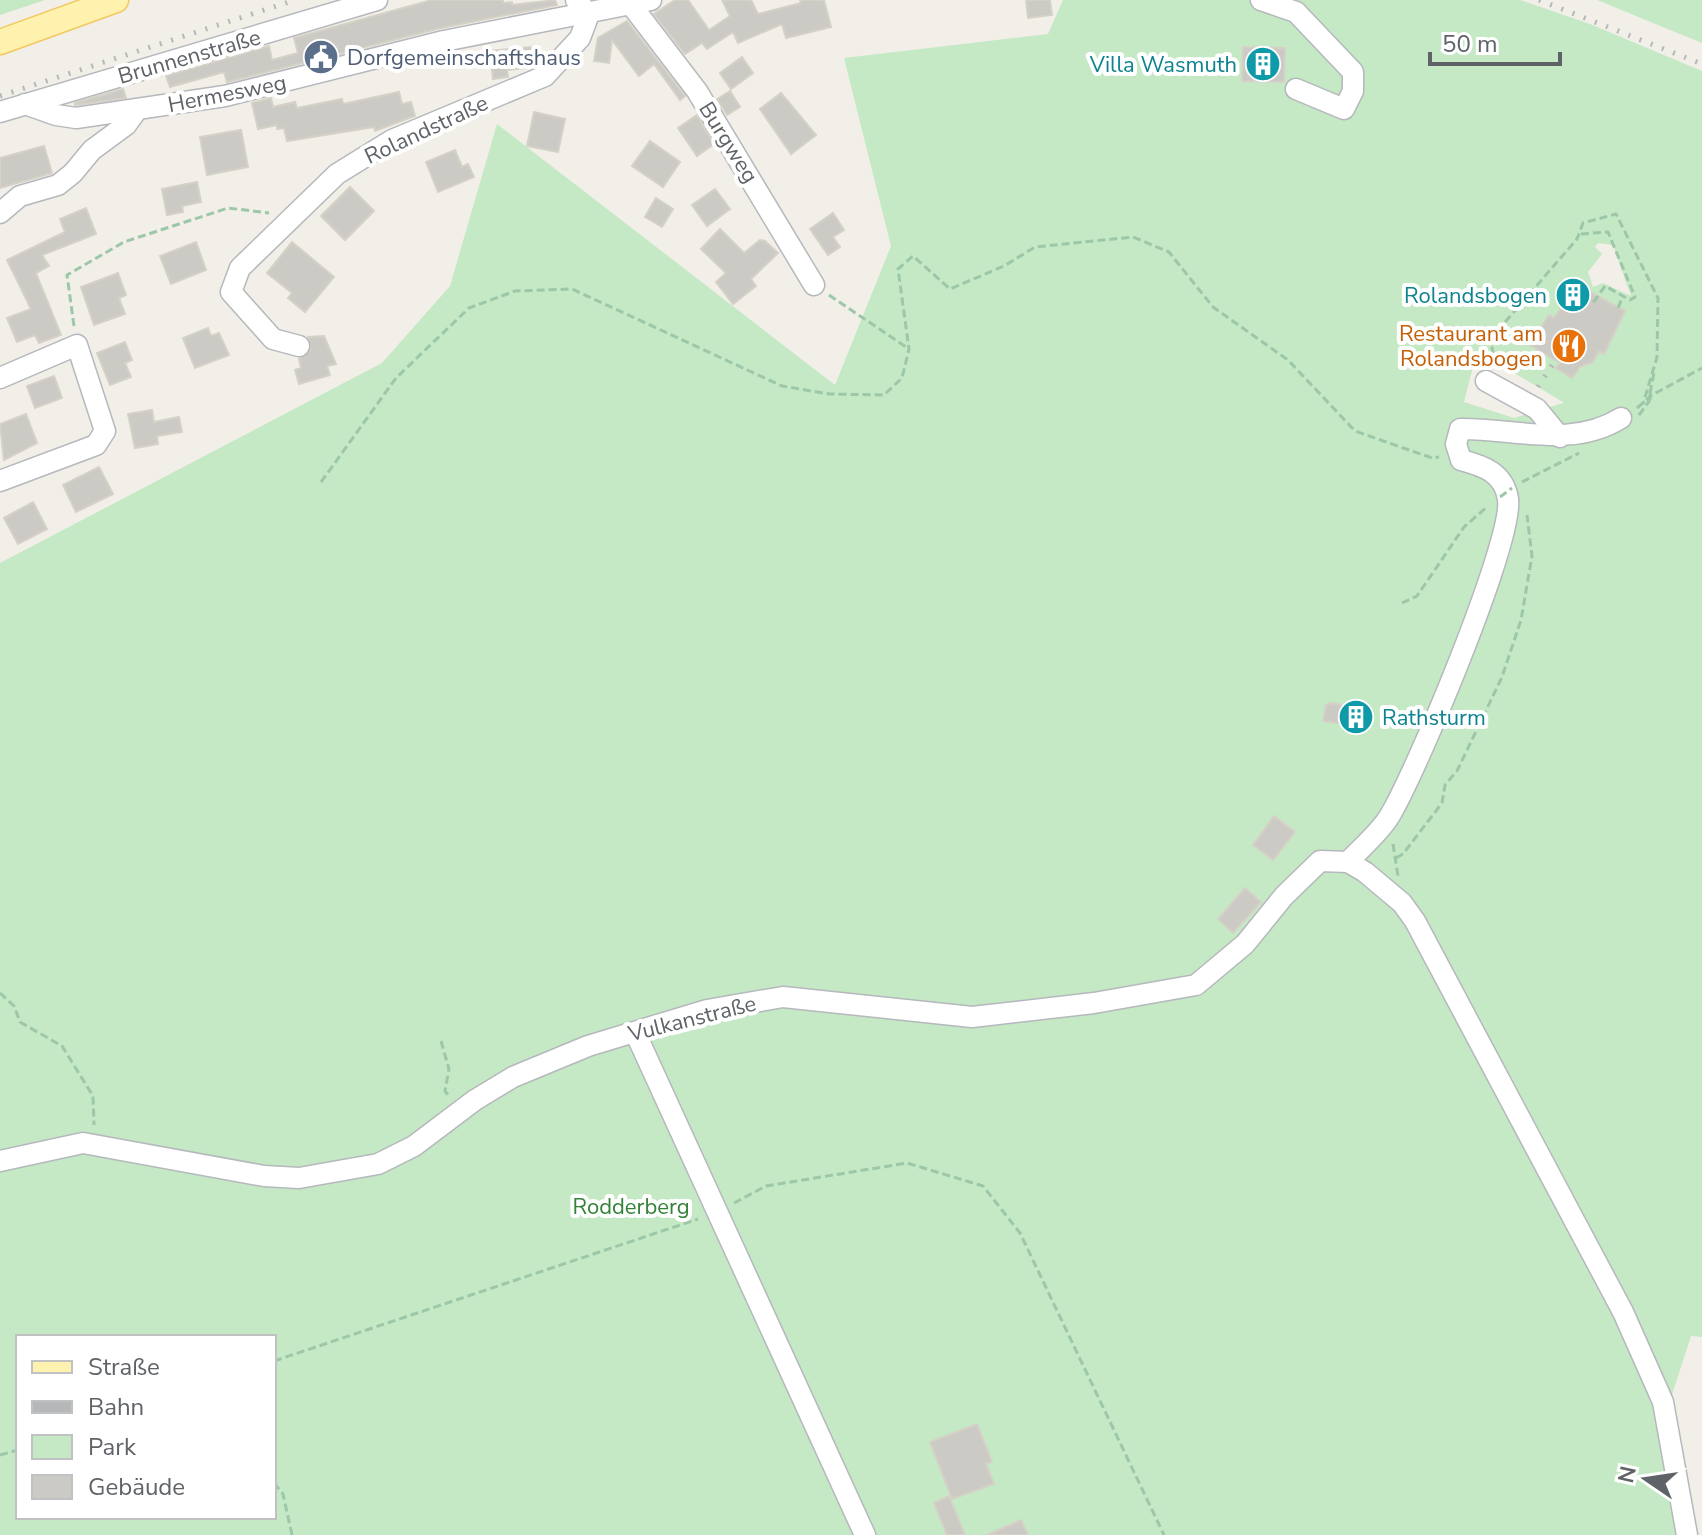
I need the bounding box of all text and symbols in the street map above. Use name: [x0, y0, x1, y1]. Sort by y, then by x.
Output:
scale bar: [1430, 16, 1560, 66]
street label: Brunnenstraße: [114, 22, 264, 92]
text: 50 m: [1442, 28, 1498, 60]
public building icon: Dorfgemeinschaftshaus: [302, 38, 340, 76]
place label: Dorfgemeinschaftshaus: [347, 43, 581, 73]
building icon: Villa Wasmuth: [1244, 45, 1282, 83]
place label: Villa Wasmuth: [1089, 50, 1237, 80]
street label: Hermesweg: [165, 68, 289, 120]
street label: Rolandstraße: [360, 88, 493, 172]
street label: Burgweg: [691, 96, 765, 189]
building icon: Rolandsbogen: [1554, 276, 1592, 314]
place label: Rolandsbogen: [1404, 281, 1547, 311]
place label: Restaurant am Rolandsbogen: [1399, 319, 1543, 374]
restaurant icon: Restaurant am Rolandsbogen: [1550, 327, 1588, 365]
building icon: Rathsturm: [1337, 698, 1375, 736]
place label: Rathsturm: [1382, 703, 1486, 733]
street label: Vulkanstraße: [624, 989, 759, 1050]
park label: Rodderberg: [572, 1192, 690, 1222]
legend: [16, 1335, 276, 1519]
text: Straße: [88, 1351, 160, 1383]
text: Bahn: [88, 1391, 144, 1423]
text: Park: [88, 1431, 137, 1463]
north arrow: [1606, 1439, 1686, 1519]
text: N: [1611, 1463, 1644, 1486]
text: Gebäude: [88, 1471, 185, 1503]

